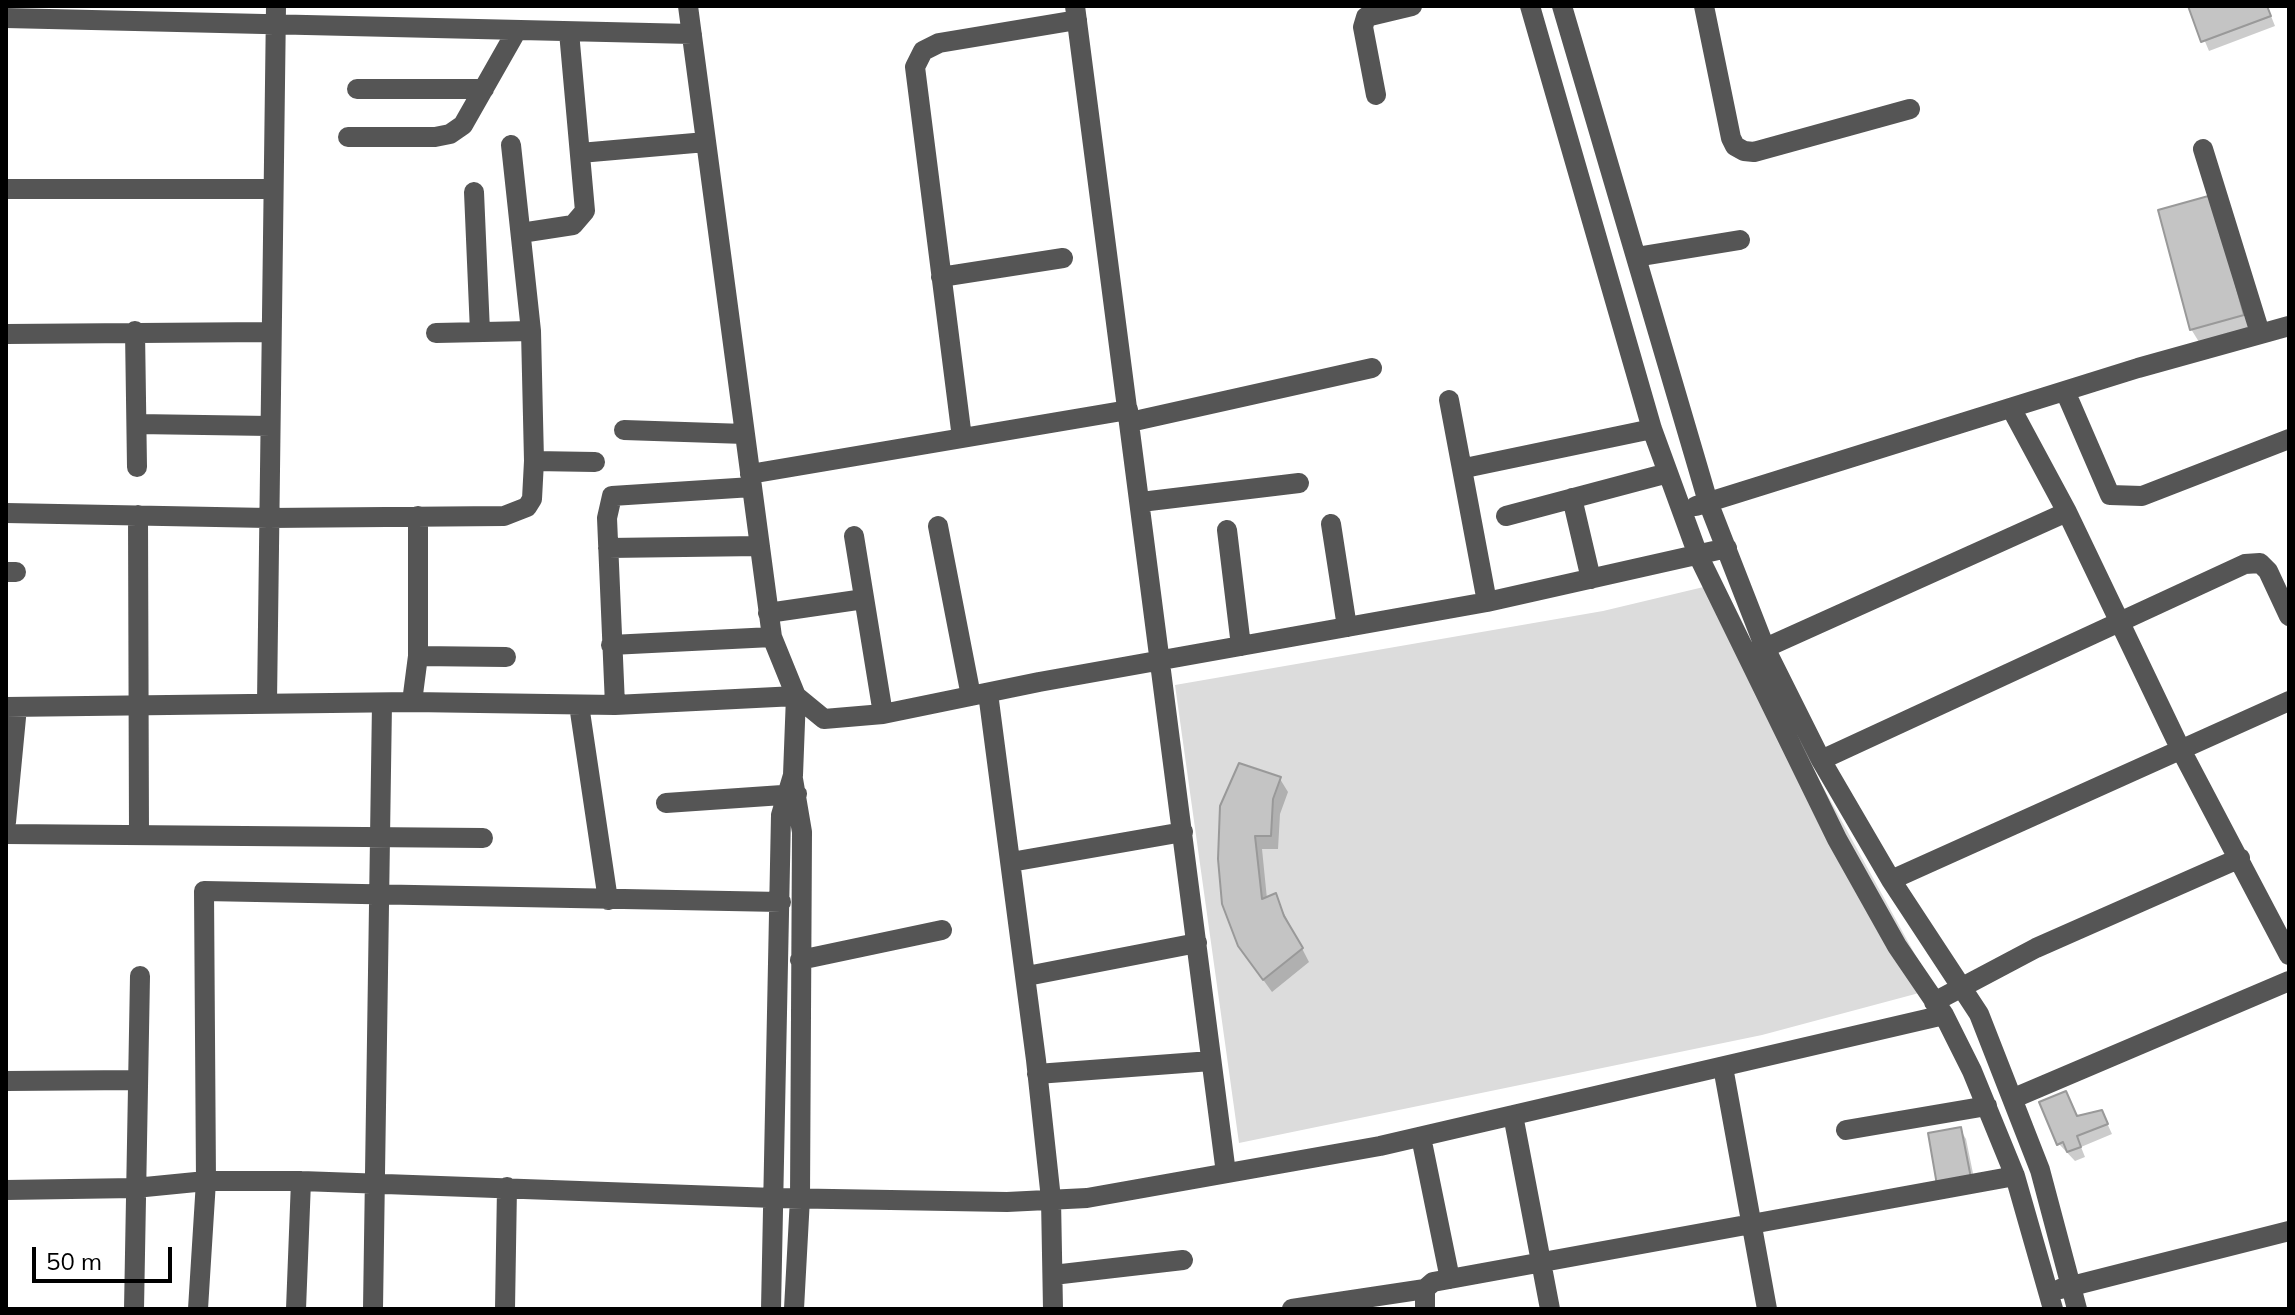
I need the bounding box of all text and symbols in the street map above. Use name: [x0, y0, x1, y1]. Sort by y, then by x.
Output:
scale bar: [36, 1231, 176, 1281]
text: 50 m: [46, 1246, 102, 1276]

